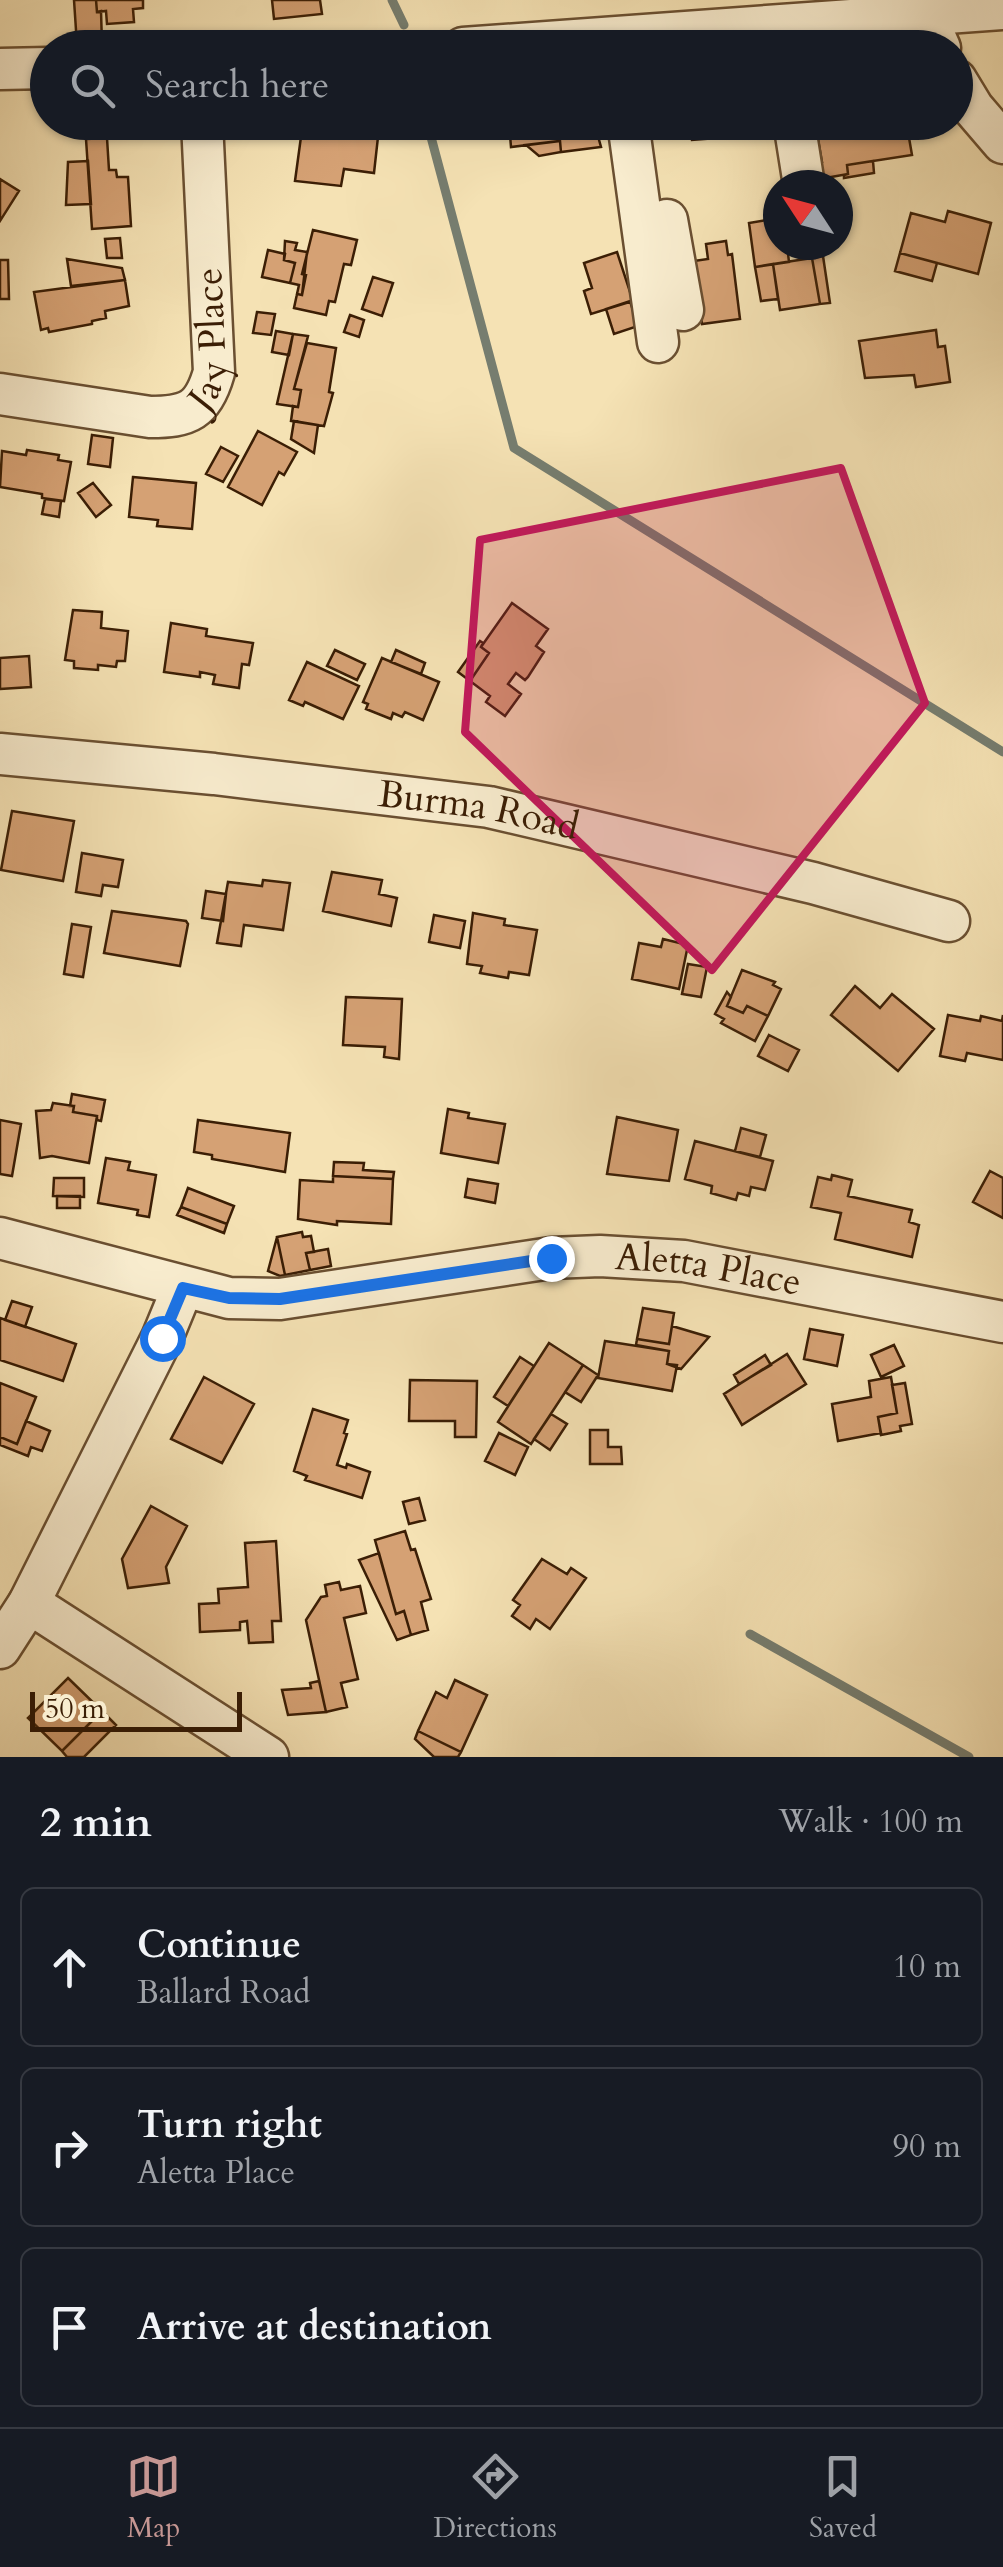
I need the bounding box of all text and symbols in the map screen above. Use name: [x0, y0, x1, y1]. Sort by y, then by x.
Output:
search box: [30, 30, 973, 140]
icon: search: [65, 58, 120, 113]
text: Search here: [145, 59, 329, 111]
north arrow: [763, 170, 853, 260]
street label: Jay Place: [173, 267, 240, 426]
street label: Burma Road: [375, 768, 584, 853]
street label: Aletta Place: [614, 1231, 806, 1309]
route end: [529, 1236, 575, 1282]
route start: [140, 1316, 186, 1362]
scale bar: [30, 1687, 242, 1732]
text: 50 m: [45, 1690, 105, 1728]
text: 2 min: [40, 1794, 152, 1851]
text: Walk · 100 m: [778, 1800, 963, 1844]
text: Continue: [137, 1919, 301, 1971]
icon: ahead: [42, 1940, 97, 1995]
text: 10 m: [893, 1945, 961, 1989]
text: Ballard Road: [137, 1971, 310, 2015]
text: Turn right: [137, 2099, 322, 2151]
icon: right: [42, 2120, 97, 2175]
text: 90 m: [893, 2125, 961, 2169]
text: Aletta Place: [137, 2151, 295, 2195]
icon: arrive: [42, 2300, 97, 2355]
text: Arrive at destination: [137, 2301, 492, 2353]
tab: Map: [126, 2449, 181, 2547]
tab: Directions: [433, 2449, 557, 2547]
tab: Saved: [809, 2449, 877, 2547]

